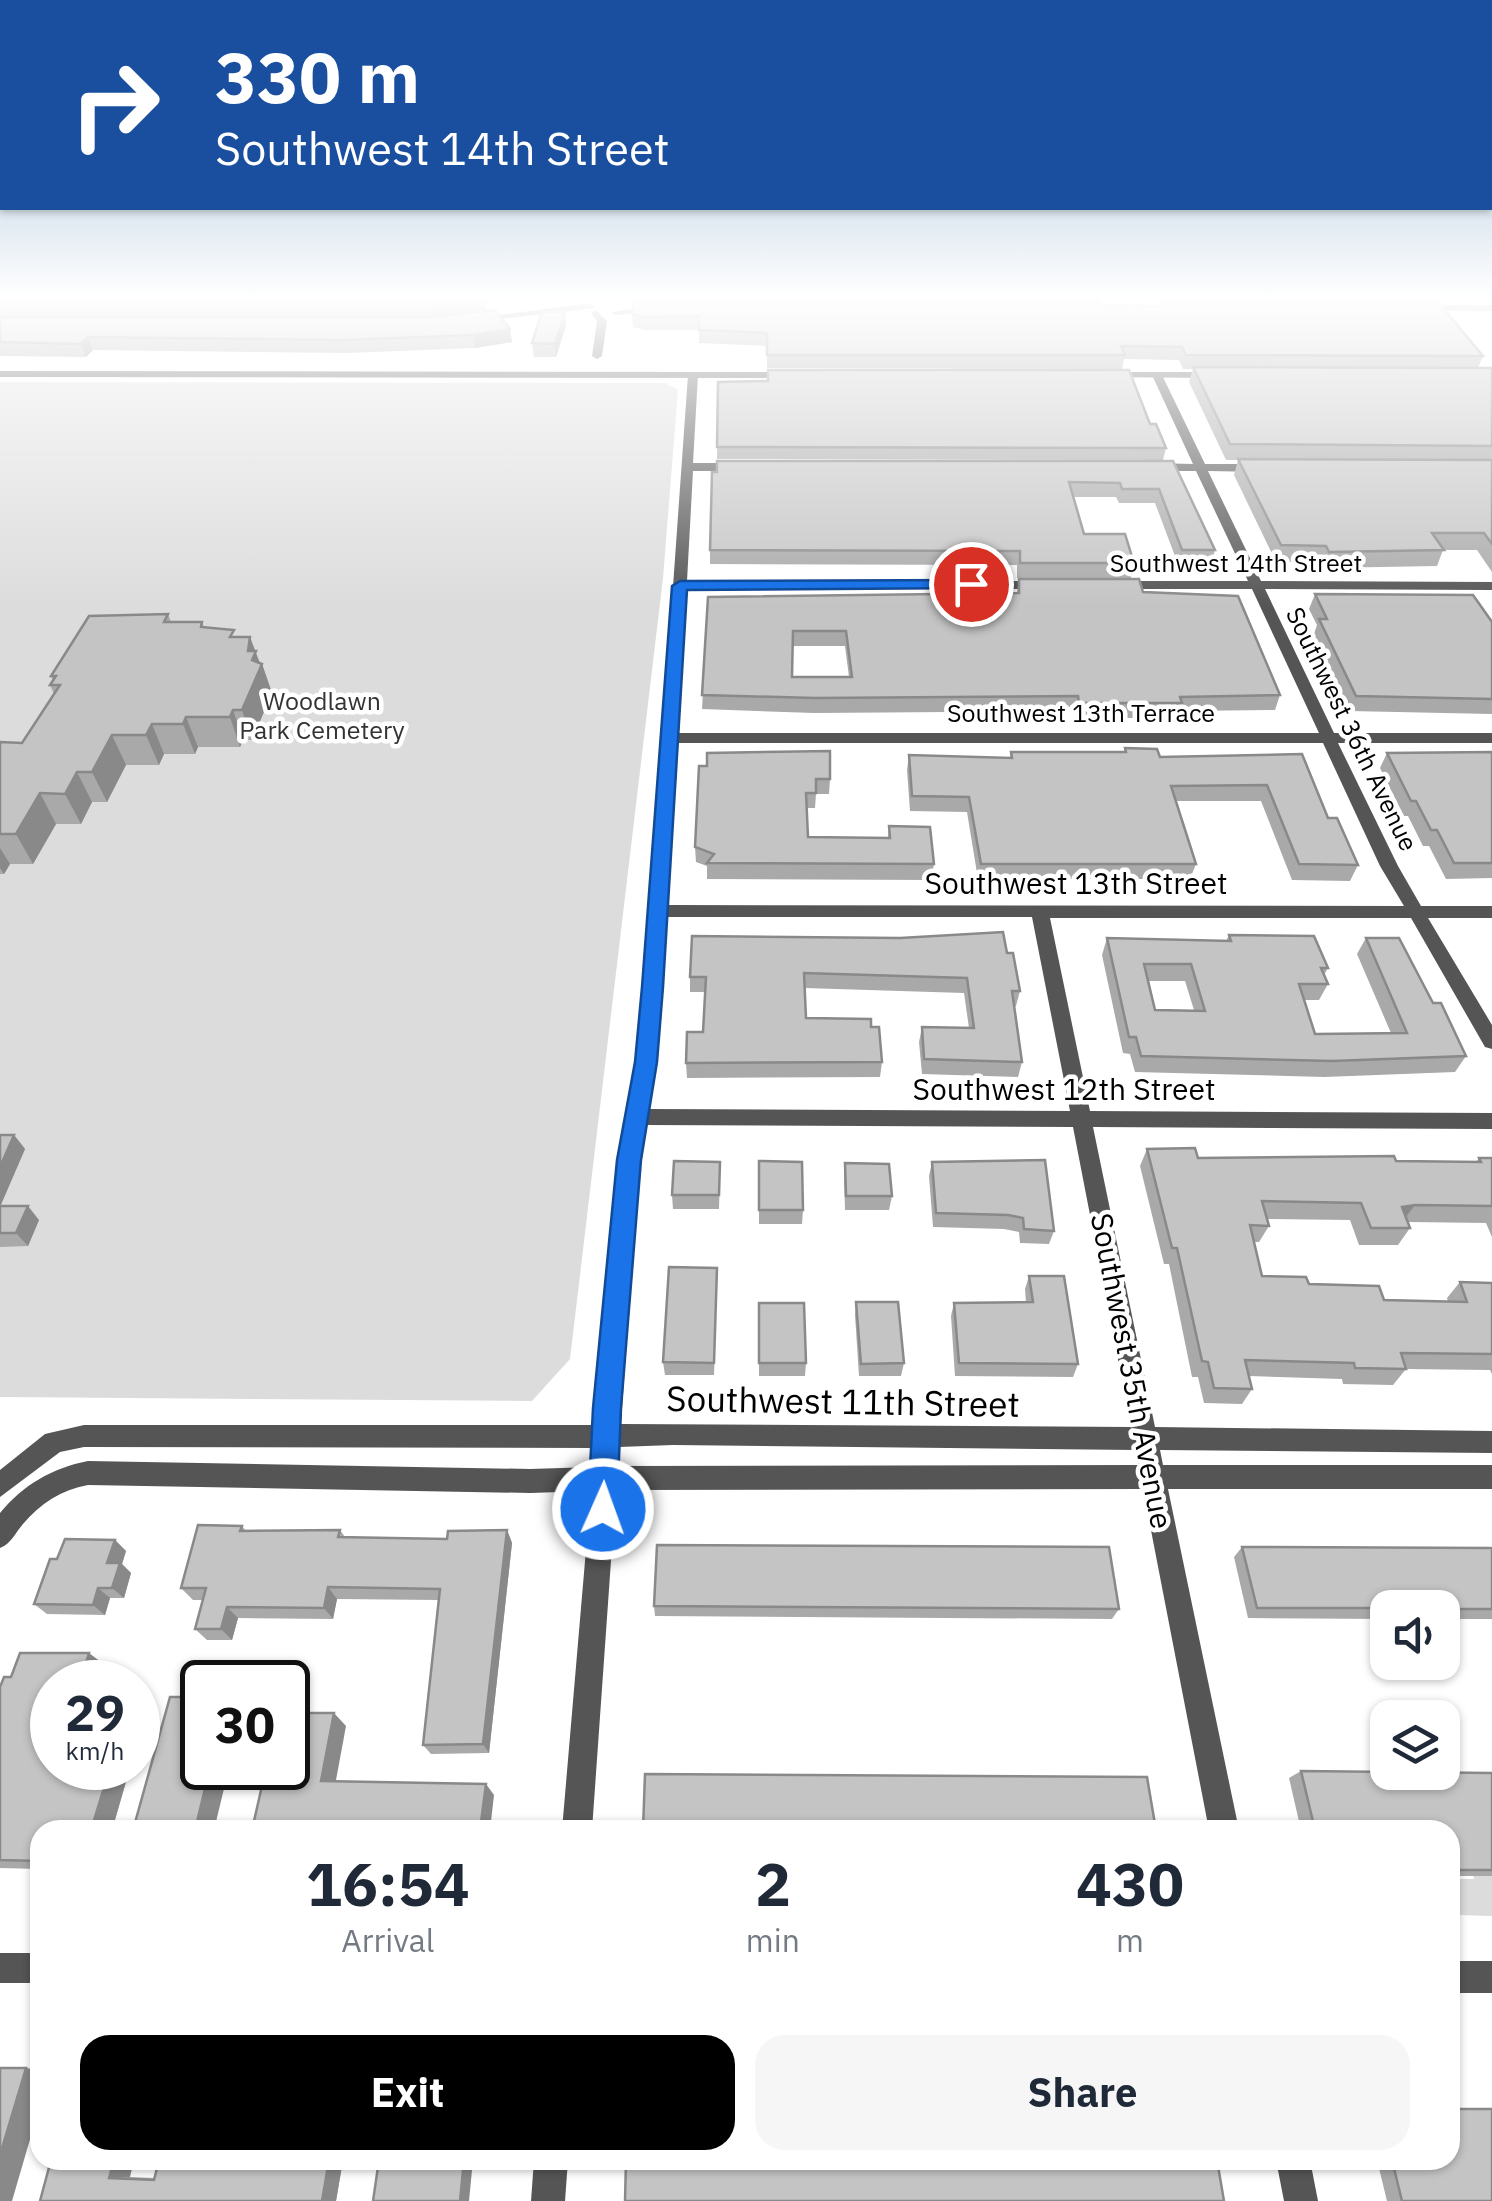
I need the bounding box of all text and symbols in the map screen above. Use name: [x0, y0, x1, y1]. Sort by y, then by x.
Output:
text: 330 m: [215, 31, 420, 122]
icon: right: [50, 40, 180, 170]
text: Southwest 14th Street: [215, 119, 670, 177]
pin: [929, 542, 1014, 627]
street label: Southwest 14th Street: [1110, 546, 1362, 579]
icon: arrive: [944, 557, 999, 612]
street label: Southwest 36th Avenue: [1279, 601, 1426, 856]
park label: Woodlawn Park Cemetery: [239, 684, 405, 746]
street label: Southwest 13th Terrace: [947, 696, 1215, 729]
street label: Southwest 13th Street: [925, 863, 1228, 902]
street label: Southwest 12th Street: [913, 1069, 1216, 1108]
street label: Southwest 35th Avenue: [1083, 1209, 1182, 1532]
street label: Southwest 11th Street: [666, 1375, 1020, 1427]
position arrow: [551, 1457, 655, 1561]
map controls: [1370, 1590, 1460, 1790]
button: sound: [1370, 1590, 1460, 1680]
speed limit sign: 30: [180, 1660, 310, 1790]
text: 29: [65, 1680, 125, 1745]
button: layers: [1370, 1700, 1460, 1790]
text: km/h: [66, 1734, 124, 1767]
text: 16:54: [306, 1844, 470, 1923]
text: 2: [755, 1844, 791, 1923]
text: 430: [1076, 1844, 1184, 1923]
text: Arrival: [341, 1919, 435, 1961]
text: min: [746, 1919, 800, 1961]
text: m: [1116, 1919, 1144, 1961]
button: Exit: [80, 2035, 735, 2150]
button: Share: [755, 2035, 1410, 2150]

